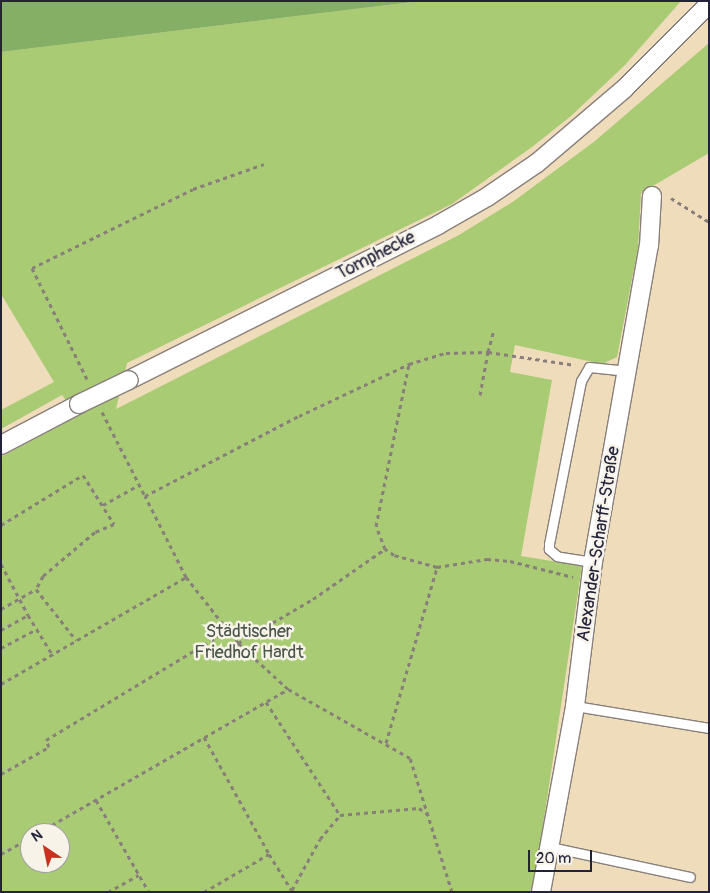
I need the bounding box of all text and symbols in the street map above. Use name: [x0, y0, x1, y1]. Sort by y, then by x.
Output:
street label: Tomphecke: [333, 227, 419, 285]
street label: Alexander-Scharff-Straße: [573, 445, 625, 643]
park label: Städtischer Friedhof Hardt: [194, 622, 304, 664]
north arrow: [20, 823, 70, 873]
text: N: [28, 826, 46, 846]
scale bar: [530, 840, 594, 872]
text: 20 m: [536, 849, 571, 868]

